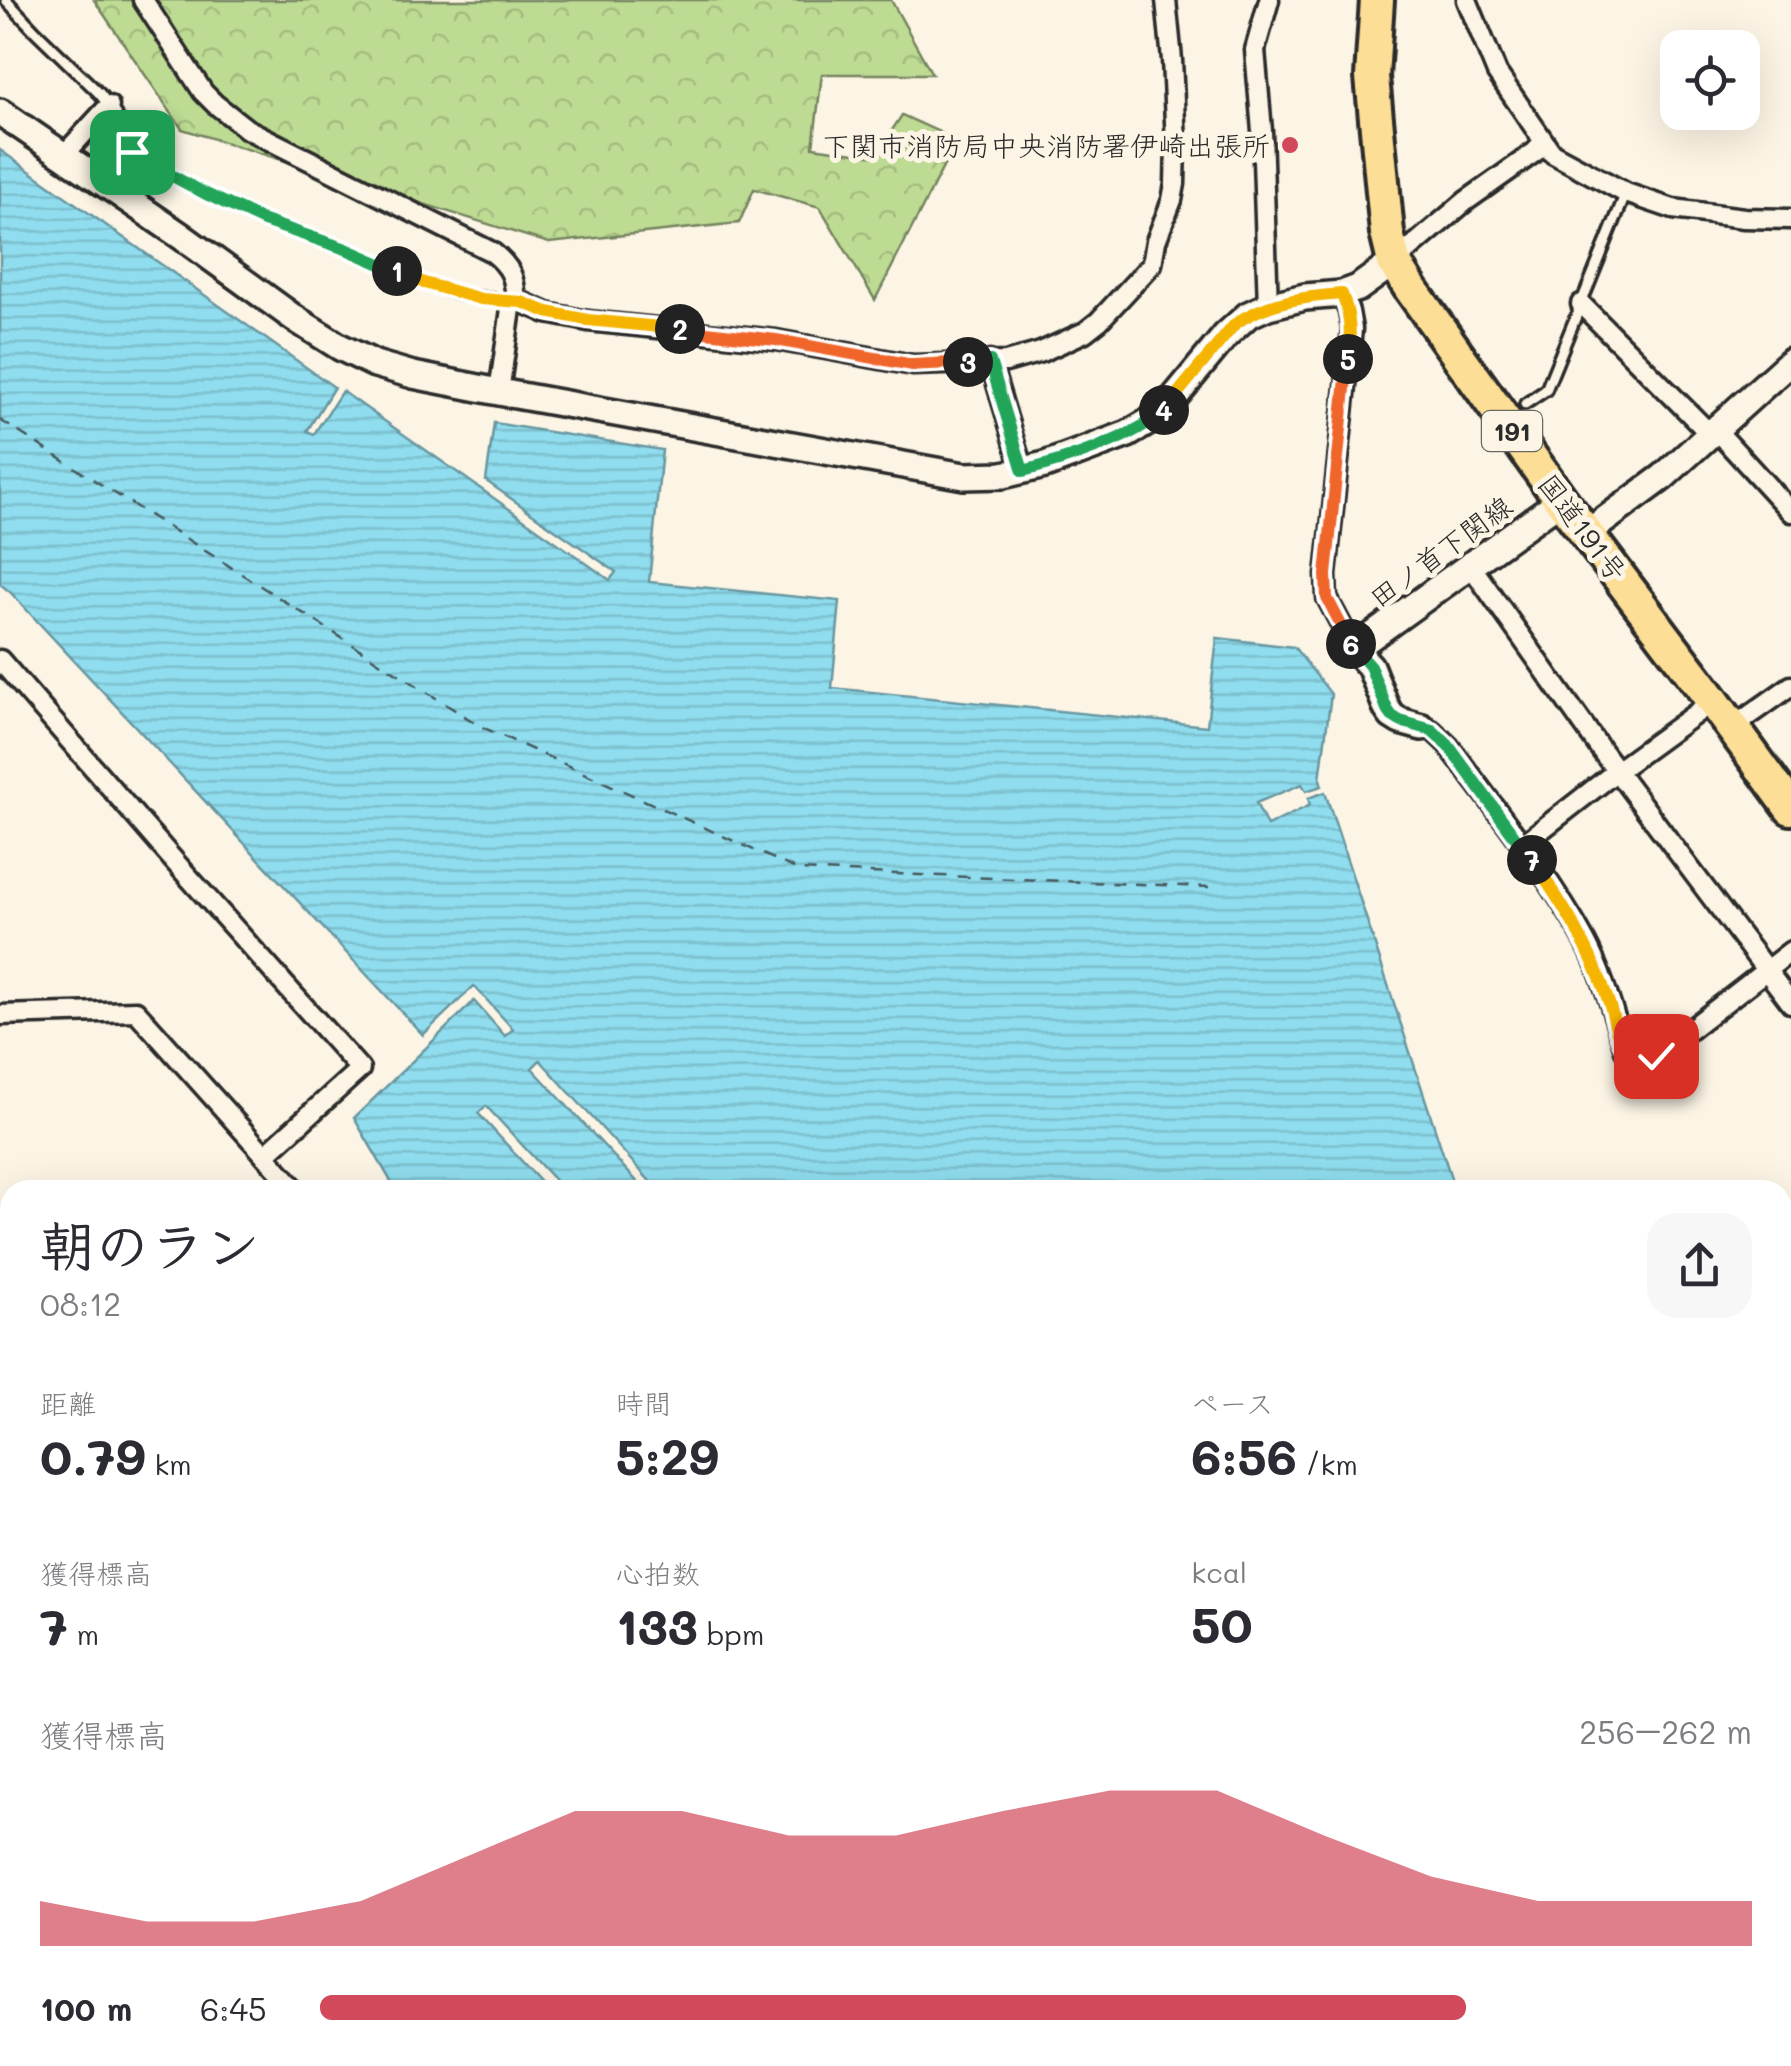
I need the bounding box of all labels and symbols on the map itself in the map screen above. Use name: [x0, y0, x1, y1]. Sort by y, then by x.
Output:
pin: [90, 110, 175, 195]
place label: 下関市消防局中央消防署伊崎出張所: [822, 127, 1270, 163]
marker: 下関市消防局中央消防署伊崎出張所: [1279, 134, 1301, 156]
pin: 1: [372, 246, 422, 296]
pin: 2: [655, 304, 705, 354]
pin: 5: [1323, 334, 1373, 384]
pin: 3: [943, 337, 993, 387]
pin: 4: [1139, 385, 1189, 435]
road number: 191: [1482, 411, 1542, 451]
street label: 国道191号: [1531, 466, 1635, 588]
street label: 田ノ首下関線: [1361, 487, 1519, 615]
pin: 6: [1326, 619, 1376, 669]
pin: 7: [1507, 835, 1557, 885]
pin: [1614, 1014, 1699, 1099]

